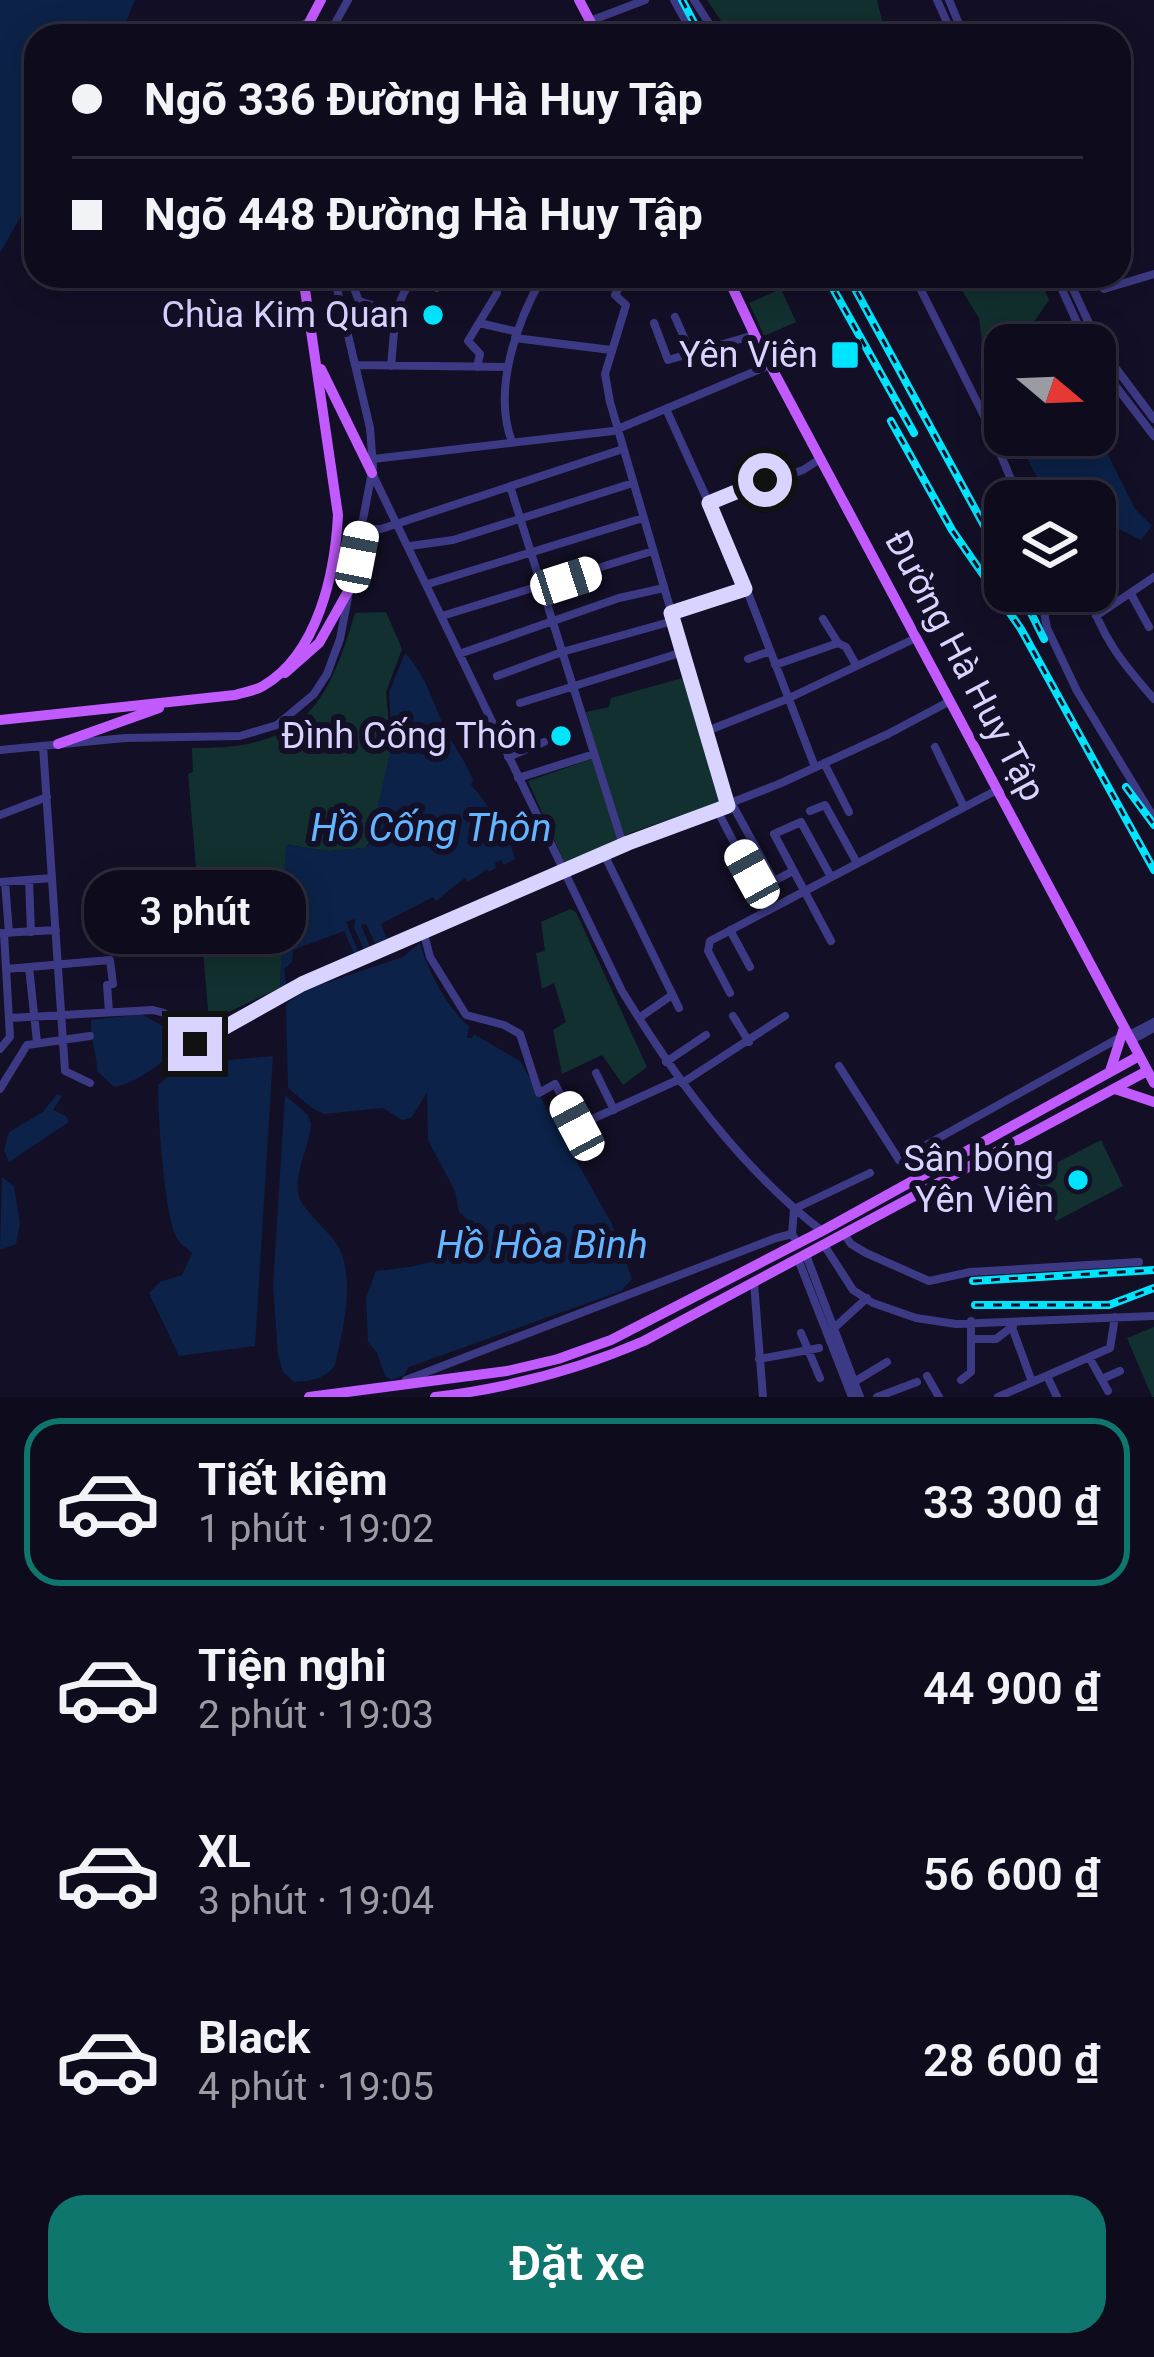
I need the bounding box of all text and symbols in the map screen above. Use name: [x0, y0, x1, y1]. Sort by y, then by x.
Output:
text: Ngõ 336 Đường Hà Huy Tập: [144, 73, 703, 126]
text: Ngõ 448 Đường Hà Huy Tập: [144, 188, 703, 241]
place label: Chùa Kim Quan: [161, 294, 409, 336]
marker: Chùa Kim Quan: [420, 302, 446, 328]
north arrow: [984, 324, 1116, 456]
map controls: [984, 324, 1116, 612]
place label: Yên Viên: [679, 334, 818, 376]
marker: Yên Viên: [829, 339, 861, 371]
route start: [738, 453, 792, 507]
button: layers: [984, 480, 1116, 612]
car: [332, 518, 382, 596]
street label: Đường Hà Huy Tập: [876, 524, 1054, 808]
car: [526, 553, 606, 609]
place label: Đình Cống Thôn: [281, 715, 537, 757]
marker: Đình Cống Thôn: [548, 723, 574, 749]
water label: Hồ Cống Thôn: [310, 805, 552, 851]
car: [719, 834, 785, 914]
callout: 3 phút: [84, 870, 306, 954]
text: 3 phút: [140, 889, 250, 935]
route end: [168, 1017, 222, 1071]
car: [544, 1086, 610, 1166]
place label: Sân bóng Yên Viên: [903, 1138, 1054, 1221]
marker: Sân bóng Yên Viên: [1065, 1167, 1091, 1193]
water label: Hồ Hòa Bình: [436, 1222, 648, 1268]
icon: car: [54, 1448, 162, 1556]
text: Tiết kiệm: [198, 1453, 388, 1506]
text: 33 300 ₫: [923, 1476, 1100, 1529]
text: 1 phút · 19:02: [198, 1506, 434, 1552]
icon: car: [54, 1634, 162, 1742]
text: Tiện nghi: [198, 1639, 387, 1692]
text: 44 900 ₫: [923, 1662, 1100, 1715]
text: 2 phút · 19:03: [198, 1692, 434, 1738]
icon: car: [54, 1820, 162, 1928]
text: XL: [198, 1825, 251, 1878]
text: 56 600 ₫: [923, 1848, 1100, 1901]
text: 3 phút · 19:04: [198, 1878, 434, 1924]
icon: car: [54, 2006, 162, 2114]
text: Black: [198, 2011, 310, 2064]
text: 28 600 ₫: [923, 2034, 1100, 2087]
text: 4 phút · 19:05: [198, 2064, 434, 2110]
button: Đặt xe: [48, 2195, 1106, 2333]

